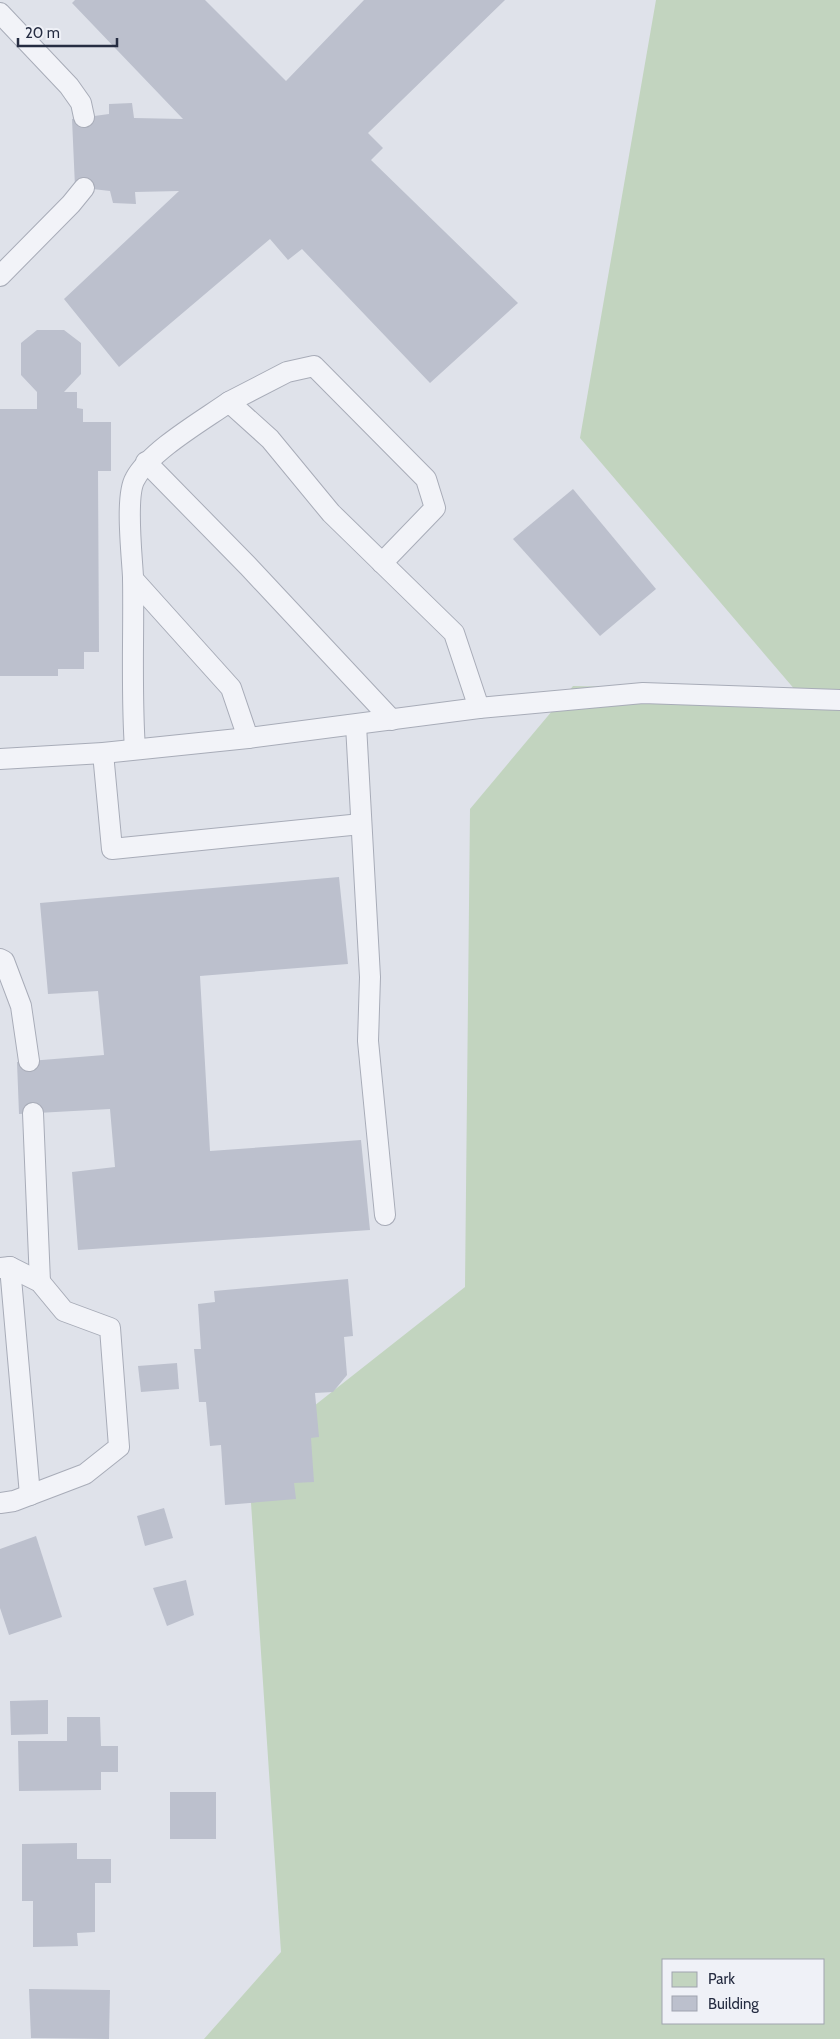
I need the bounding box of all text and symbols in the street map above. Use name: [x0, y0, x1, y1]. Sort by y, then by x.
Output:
scale bar: [18, 15, 116, 47]
text: 20 m: [25, 24, 60, 42]
legend: [662, 1959, 825, 2024]
text: Park: [708, 1970, 735, 1988]
text: Building: [708, 1995, 759, 2013]

